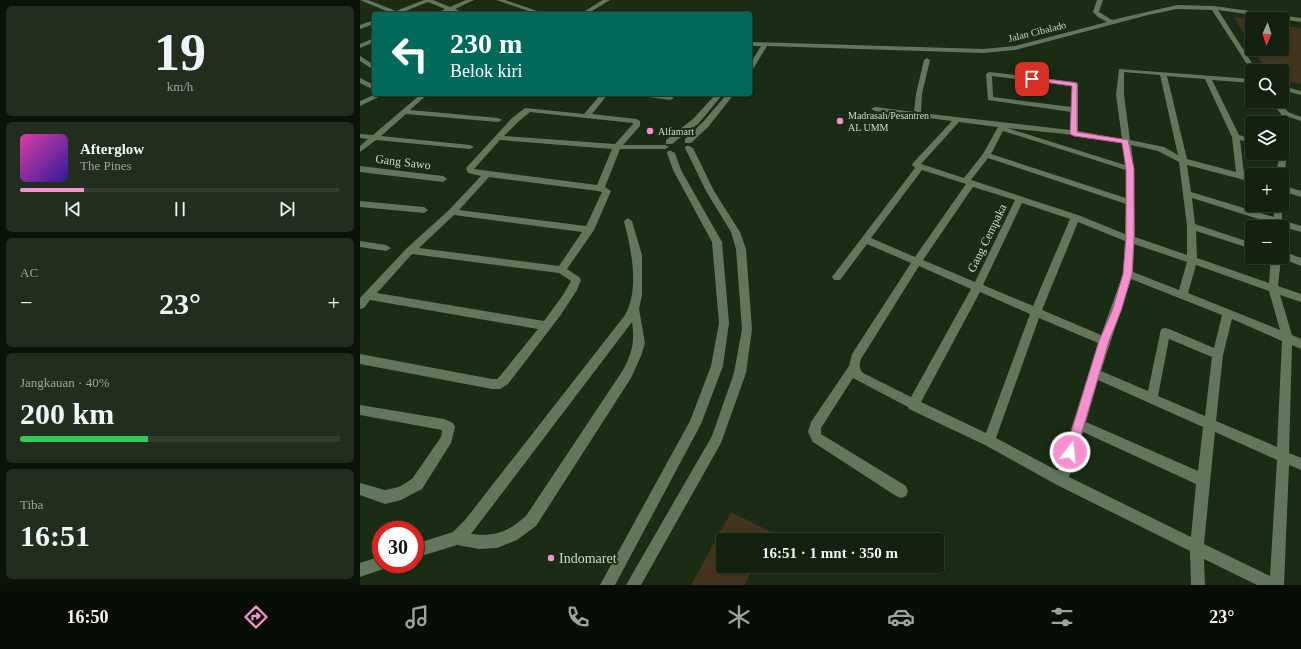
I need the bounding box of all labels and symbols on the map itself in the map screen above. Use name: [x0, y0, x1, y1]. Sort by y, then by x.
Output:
north arrow: [1245, 12, 1289, 56]
street label: Jalan Cibalado: [1007, 19, 1067, 44]
pin: [1015, 62, 1049, 96]
place label: Madrasah/Pesantren AL UMM: [848, 110, 929, 133]
marker: Madrasah/Pesantren AL UMM: [835, 116, 845, 126]
marker: Alfamart: [645, 126, 655, 136]
place label: Alfamart: [658, 126, 694, 137]
street label: Gang Sawo: [375, 152, 431, 172]
street label: Gang Cempaka: [964, 201, 1010, 274]
position arrow: [1049, 431, 1091, 473]
speed limit sign: 30: [372, 521, 424, 573]
place label: Indomaret: [559, 551, 617, 566]
marker: Indomaret: [546, 553, 556, 563]

